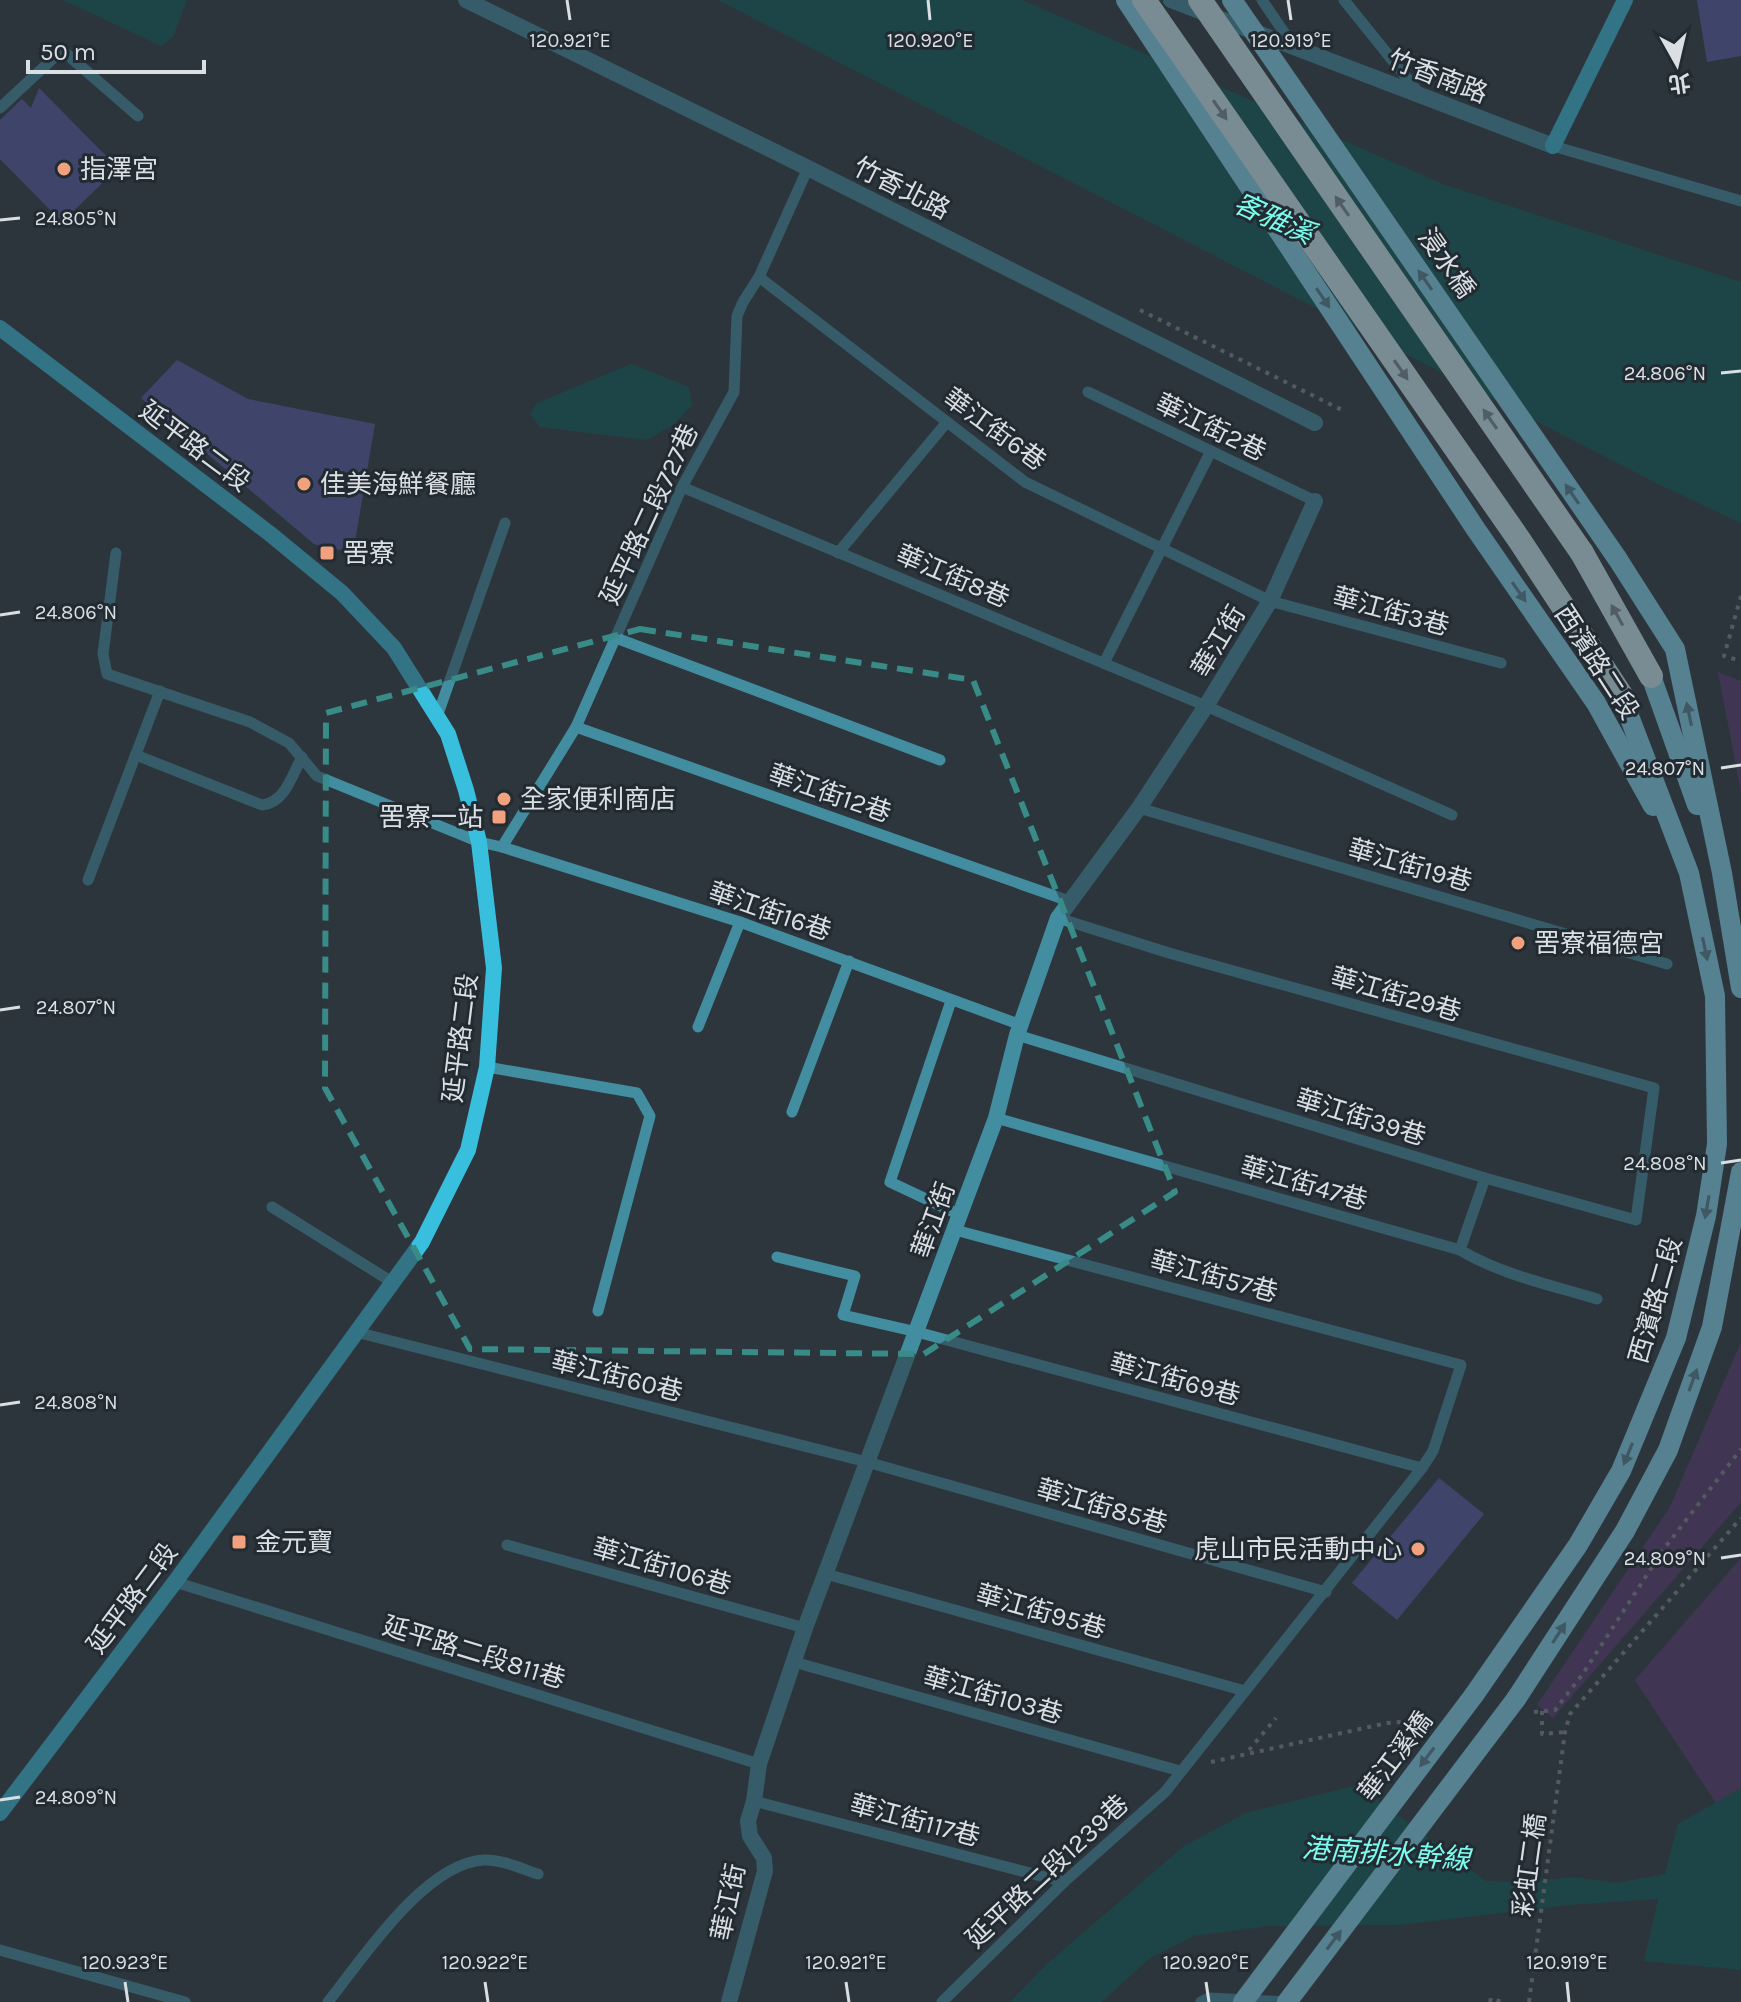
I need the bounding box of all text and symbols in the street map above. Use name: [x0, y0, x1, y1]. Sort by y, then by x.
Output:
scale bar: [28, 24, 204, 74]
north arrow: [1637, 24, 1717, 104]
text: 120.921°E: [529, 29, 611, 52]
text: 120.920°E: [887, 29, 973, 52]
text: 120.919°E: [1250, 29, 1332, 52]
text: 50 m: [40, 38, 96, 66]
street label: 竹香南路: [1384, 43, 1492, 110]
text: 北: [1667, 68, 1692, 97]
one-way arrow: [1212, 100, 1227, 121]
street label: 竹香北路: [848, 151, 955, 226]
place label: 指澤宮: [80, 154, 158, 185]
marker: 指澤宮: [55, 160, 73, 178]
water label: 客雅溪: [1229, 186, 1323, 252]
one-way arrow: [1335, 195, 1350, 216]
text: 24.805°N: [35, 207, 117, 230]
street label: 浸水橋: [1412, 222, 1482, 304]
one-way arrow: [1418, 269, 1433, 290]
one-way arrow: [1315, 288, 1330, 309]
one-way arrow: [1393, 359, 1408, 380]
text: 24.806°N: [1624, 362, 1706, 385]
street label: 華江街6巷: [938, 382, 1052, 477]
street label: 華江街2巷: [1150, 387, 1271, 467]
street label: 延平路二段: [133, 395, 256, 498]
one-way arrow: [1483, 409, 1498, 430]
street label: 延平路二段727巷: [594, 419, 705, 609]
place label: 佳美海鮮餐廳: [320, 469, 476, 500]
marker: 佳美海鮮餐廳: [295, 475, 313, 493]
one-way arrow: [1565, 483, 1580, 504]
place label: 罟寮: [343, 538, 395, 569]
street label: 華江街8巷: [892, 539, 1014, 614]
marker: 罟寮: [318, 544, 336, 562]
street label: 華江街3巷: [1329, 581, 1453, 642]
one-way arrow: [1511, 581, 1526, 602]
street label: 西濱路二段: [1548, 599, 1645, 725]
street label: 華江街: [1185, 600, 1252, 683]
text: 24.806°N: [35, 601, 117, 624]
one-way arrow: [1610, 603, 1624, 626]
one-way arrow: [1682, 701, 1695, 726]
text: 24.807°N: [1625, 757, 1705, 780]
street label: 華江街12巷: [764, 758, 895, 829]
place label: 全家便利商店: [520, 784, 676, 815]
marker: 全家便利商店: [495, 790, 513, 808]
place label: 罟寮一站: [379, 802, 483, 833]
marker: 罟寮一站: [490, 808, 508, 826]
street label: 華江街19巷: [1344, 833, 1476, 898]
street label: 華江街16巷: [705, 876, 835, 947]
place label: 罟寮福德宮: [1534, 928, 1664, 959]
marker: 罟寮福德宮: [1509, 934, 1527, 952]
one-way arrow: [1699, 937, 1712, 962]
street label: 華江街29巷: [1327, 961, 1465, 1028]
street label: 延平路二段: [437, 972, 484, 1104]
text: 24.807°N: [36, 996, 116, 1019]
street label: 華江街39巷: [1292, 1083, 1430, 1152]
street label: 華江街47巷: [1237, 1151, 1371, 1216]
text: 24.808°N: [1623, 1152, 1707, 1175]
street label: 華江街: [906, 1178, 961, 1262]
one-way arrow: [1701, 1195, 1713, 1220]
street label: 西濱路二段: [1623, 1233, 1688, 1367]
street label: 華江街57巷: [1147, 1245, 1281, 1308]
street label: 華江街60巷: [548, 1345, 686, 1408]
street label: 華江街69巷: [1106, 1347, 1244, 1412]
one-way arrow: [1687, 1368, 1700, 1392]
text: 24.808°N: [34, 1391, 118, 1414]
one-way arrow: [1622, 1442, 1635, 1466]
street label: 華江街85巷: [1033, 1473, 1171, 1540]
place label: 金元寶: [255, 1527, 333, 1558]
street label: 華江街106巷: [589, 1532, 735, 1601]
marker: 金元寶: [230, 1533, 248, 1551]
place label: 虎山市民活動中心: [1194, 1534, 1402, 1565]
street label: 延平路二段: [81, 1537, 184, 1660]
marker: 虎山市民活動中心: [1409, 1540, 1427, 1558]
text: 24.809°N: [1624, 1547, 1706, 1570]
street label: 華江街95巷: [972, 1578, 1109, 1645]
street label: 延平路二段811巷: [379, 1610, 569, 1695]
one-way arrow: [1551, 1623, 1566, 1644]
street label: 華江街103巷: [920, 1661, 1066, 1730]
street label: 華江溪橋: [1352, 1705, 1439, 1807]
one-way arrow: [1420, 1747, 1436, 1767]
text: 24.809°N: [35, 1786, 117, 1809]
street label: 華江街117巷: [846, 1788, 983, 1853]
street label: 延平路二段1239巷: [960, 1788, 1135, 1954]
street label: 彩虹二橋: [1507, 1811, 1552, 1919]
water label: 港南排水幹線: [1301, 1831, 1474, 1876]
street label: 華江街: [705, 1861, 752, 1943]
one-way arrow: [1326, 1930, 1342, 1950]
text: 120.923°E: [82, 1951, 168, 1974]
text: 120.922°E: [442, 1951, 528, 1974]
text: 120.921°E: [805, 1951, 887, 1974]
text: 120.920°E: [1163, 1951, 1249, 1974]
text: 120.919°E: [1526, 1951, 1608, 1974]

